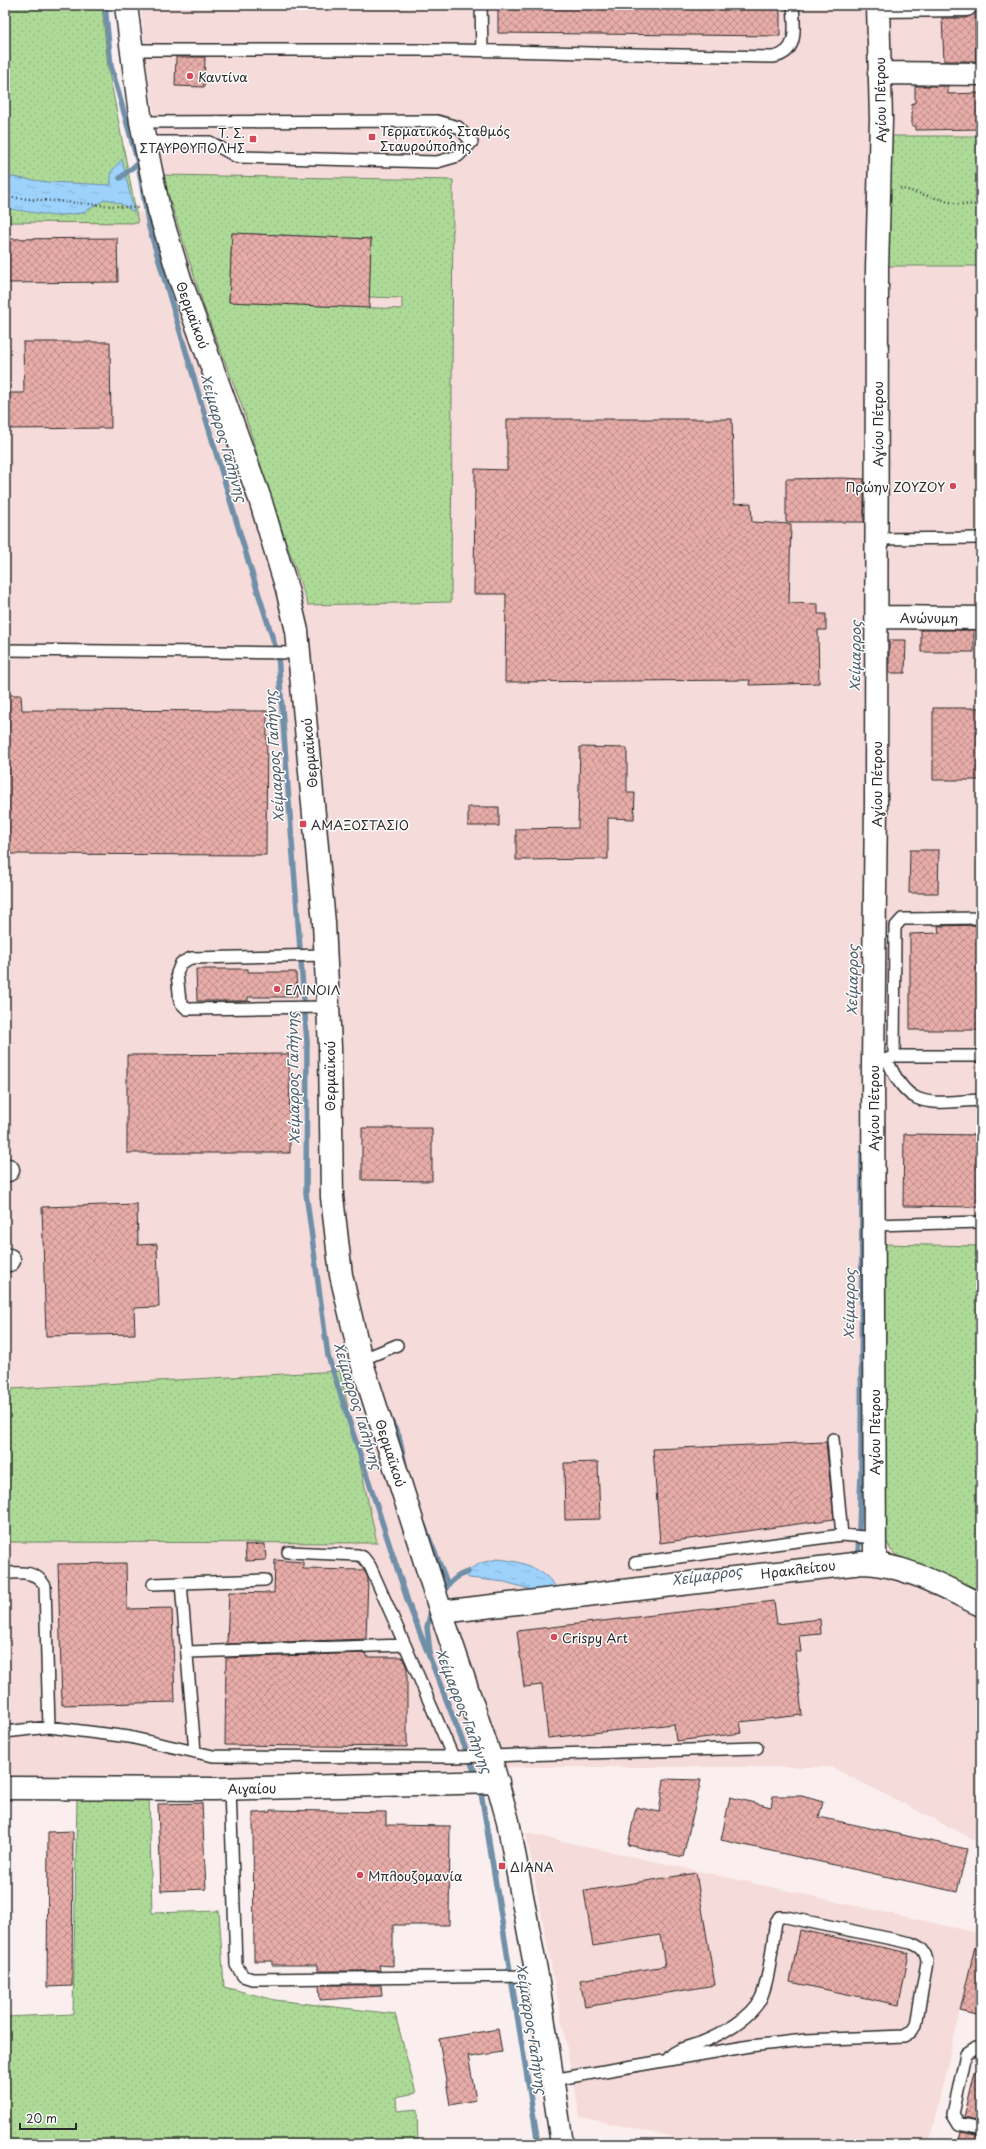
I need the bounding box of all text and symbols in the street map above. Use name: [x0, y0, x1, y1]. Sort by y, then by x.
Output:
street label: Αγίου Πέτρου: [870, 57, 890, 143]
place label: Καντίνα: [198, 67, 248, 86]
marker: Καντίνα: [185, 71, 195, 81]
place label: Τερματικός Σταθμός Σταυρούπολης: [380, 121, 511, 155]
place label: Τ. Σ. ΣΤΑΥΡΟΥΠΟΛΗΣ: [140, 123, 245, 157]
marker: Τερματικός Σταθμός Σταυρούπολης: [367, 132, 377, 142]
marker: Τ. Σ. ΣΤΑΥΡΟΥΠΟΛΗΣ: [248, 134, 258, 144]
street label: Θερμαϊκού: [172, 279, 214, 351]
water label: Χείμαρρος Γαλήνης: [196, 372, 253, 506]
street label: Αγίου Πέτρου: [868, 381, 887, 467]
place label: Πρώην ΖΟΥΖΟΥ: [846, 477, 945, 496]
marker: Πρώην ΖΟΥΖΟΥ: [948, 481, 958, 491]
street label: Ανώνυμη: [900, 608, 958, 627]
water label: Χείμαρρος: [844, 619, 866, 691]
water label: Χείμαρρος Γαλήνης: [259, 688, 289, 823]
street label: Θερμαϊκού: [296, 717, 322, 789]
street label: Αγίου Πέτρου: [867, 741, 886, 827]
place label: ΑΜΑΞΟΣΤΑΣΙΟ: [311, 815, 409, 834]
marker: ΑΜΑΞΟΣΤΑΣΙΟ: [298, 819, 308, 829]
water label: Χείμαρρος: [841, 943, 863, 1015]
place label: ΕΛΙΝΟΙΛ: [285, 980, 341, 999]
marker: ΕΛΙΝΟΙΛ: [272, 984, 282, 994]
water label: Χείμαρρος Γαλήνης: [281, 1010, 305, 1144]
street label: Θερμαϊκού: [320, 1041, 339, 1111]
street label: Αγίου Πέτρου: [864, 1065, 883, 1151]
water label: Χείμαρρος: [838, 1267, 860, 1339]
water label: Χείμαρρος Γαλήνης: [329, 1340, 388, 1474]
street label: Αγίου Πέτρου: [865, 1389, 884, 1475]
street label: Θερμαϊκού: [371, 1417, 411, 1489]
street label: Ηρακλείτου: [760, 1555, 836, 1583]
water label: Χείμαρρος: [671, 1559, 745, 1590]
place label: Crispy Art: [562, 1628, 628, 1647]
marker: Crispy Art: [549, 1632, 559, 1642]
water label: Χείμαρρος Γαλήνης: [431, 1646, 498, 1778]
street label: Αιγαίου: [227, 1778, 277, 1798]
place label: ΔΙΑΝΑ: [510, 1857, 554, 1876]
marker: ΔΙΑΝΑ: [497, 1861, 507, 1871]
place label: Μπλουζομανία: [368, 1866, 463, 1885]
marker: Μπλουζομανία: [355, 1870, 365, 1880]
water label: Χείμαρρος Γαλήνης: [511, 1962, 553, 2098]
scale bar: [20, 2105, 76, 2131]
text: 20 m: [26, 2109, 57, 2127]

